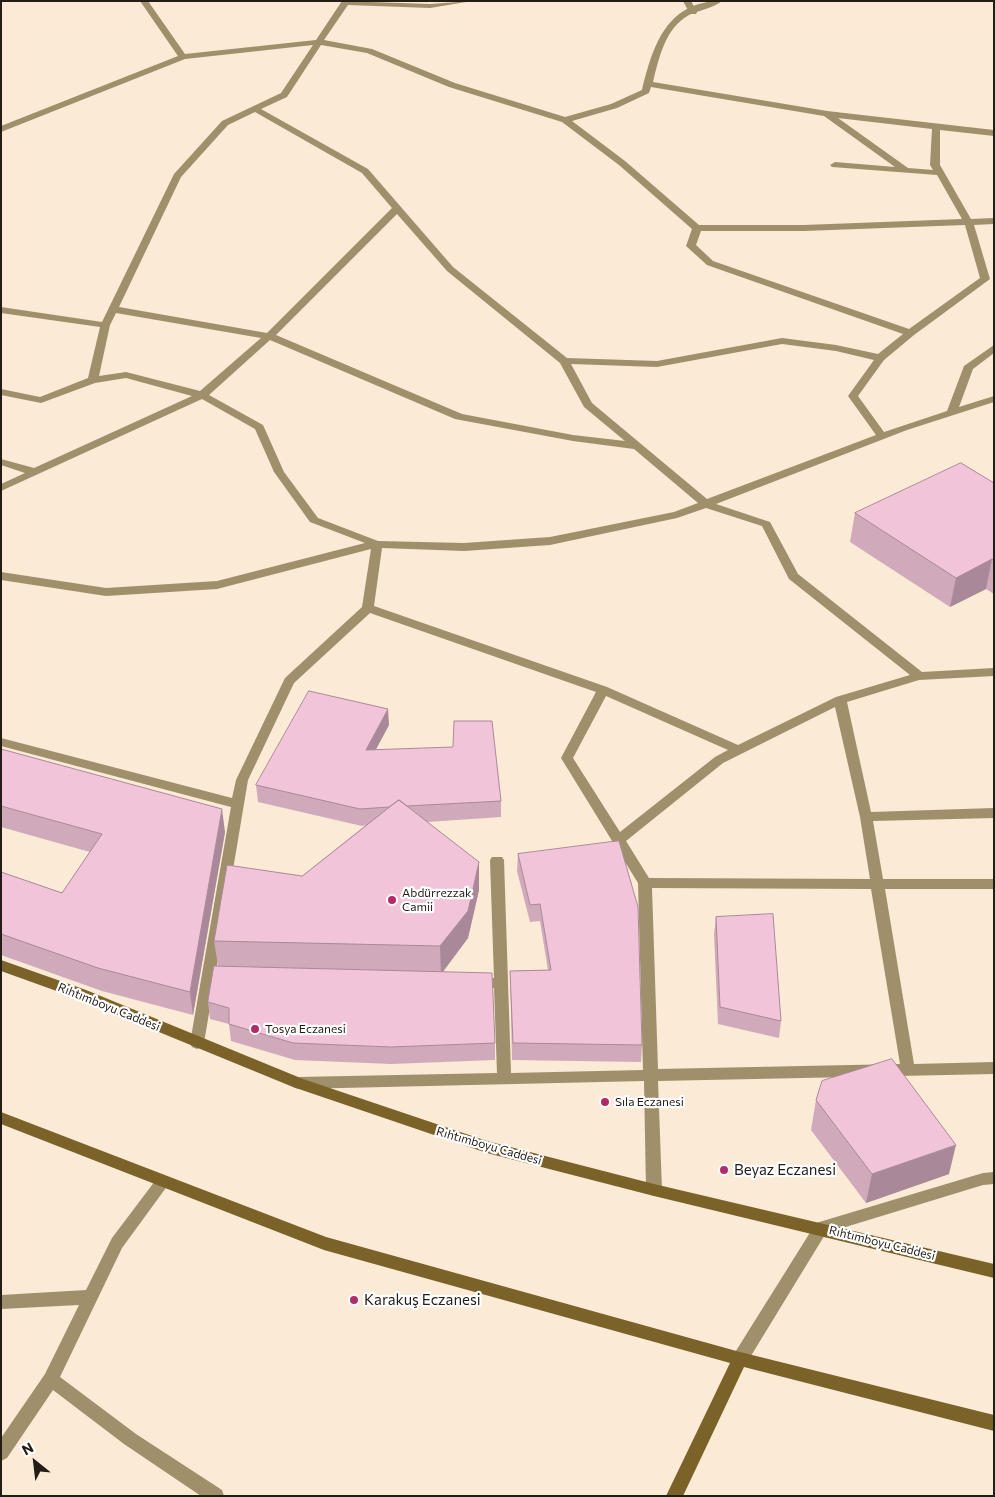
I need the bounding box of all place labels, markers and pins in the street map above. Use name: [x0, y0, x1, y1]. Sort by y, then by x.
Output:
place label: Abdürrezzak Camii: [402, 886, 471, 914]
marker: Abdürrezzak Camii: [386, 894, 398, 906]
place label: Tosya Eczanesi: [265, 1022, 346, 1036]
marker: Tosya Eczanesi: [249, 1023, 261, 1035]
place label: Sıla Eczanesi: [615, 1095, 684, 1109]
marker: Sıla Eczanesi: [599, 1096, 611, 1108]
place label: Beyaz Eczanesi: [734, 1161, 836, 1179]
marker: Beyaz Eczanesi: [718, 1164, 730, 1176]
place label: Karakuş Eczanesi: [364, 1291, 481, 1309]
marker: Karakuş Eczanesi: [348, 1294, 360, 1306]

